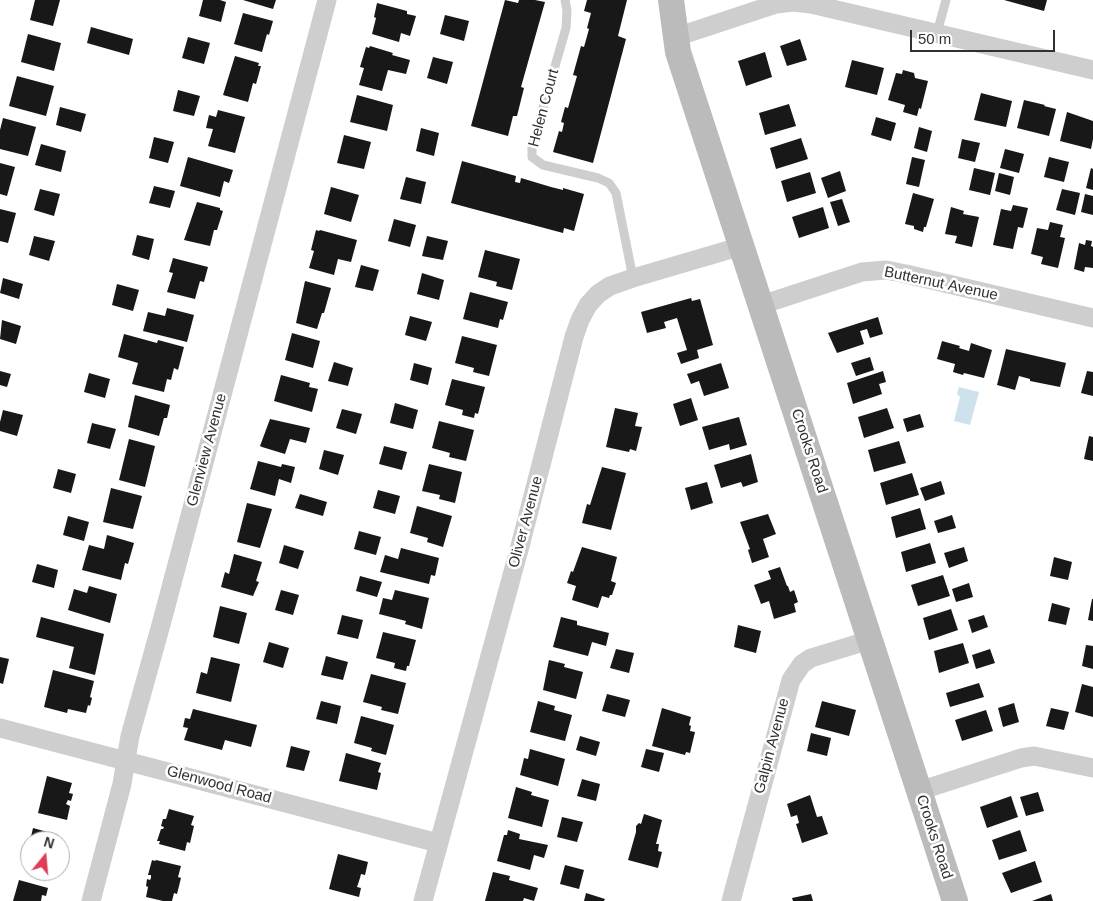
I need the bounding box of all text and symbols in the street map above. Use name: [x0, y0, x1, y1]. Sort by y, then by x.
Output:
scale bar: [913, 20, 1058, 52]
text: 50 m: [918, 30, 951, 47]
street label: Helen Court: [525, 67, 563, 149]
street label: Butternut Avenue: [883, 263, 999, 305]
street label: Glenview Avenue: [183, 391, 231, 509]
street label: Crooks Road: [787, 407, 831, 495]
street label: Oliver Avenue: [505, 474, 547, 570]
street label: Galpin Avenue: [751, 696, 793, 796]
street label: Glenwood Road: [165, 762, 273, 808]
street label: Crooks Road: [912, 793, 956, 881]
north arrow: [20, 831, 70, 881]
text: N: [42, 833, 56, 852]

